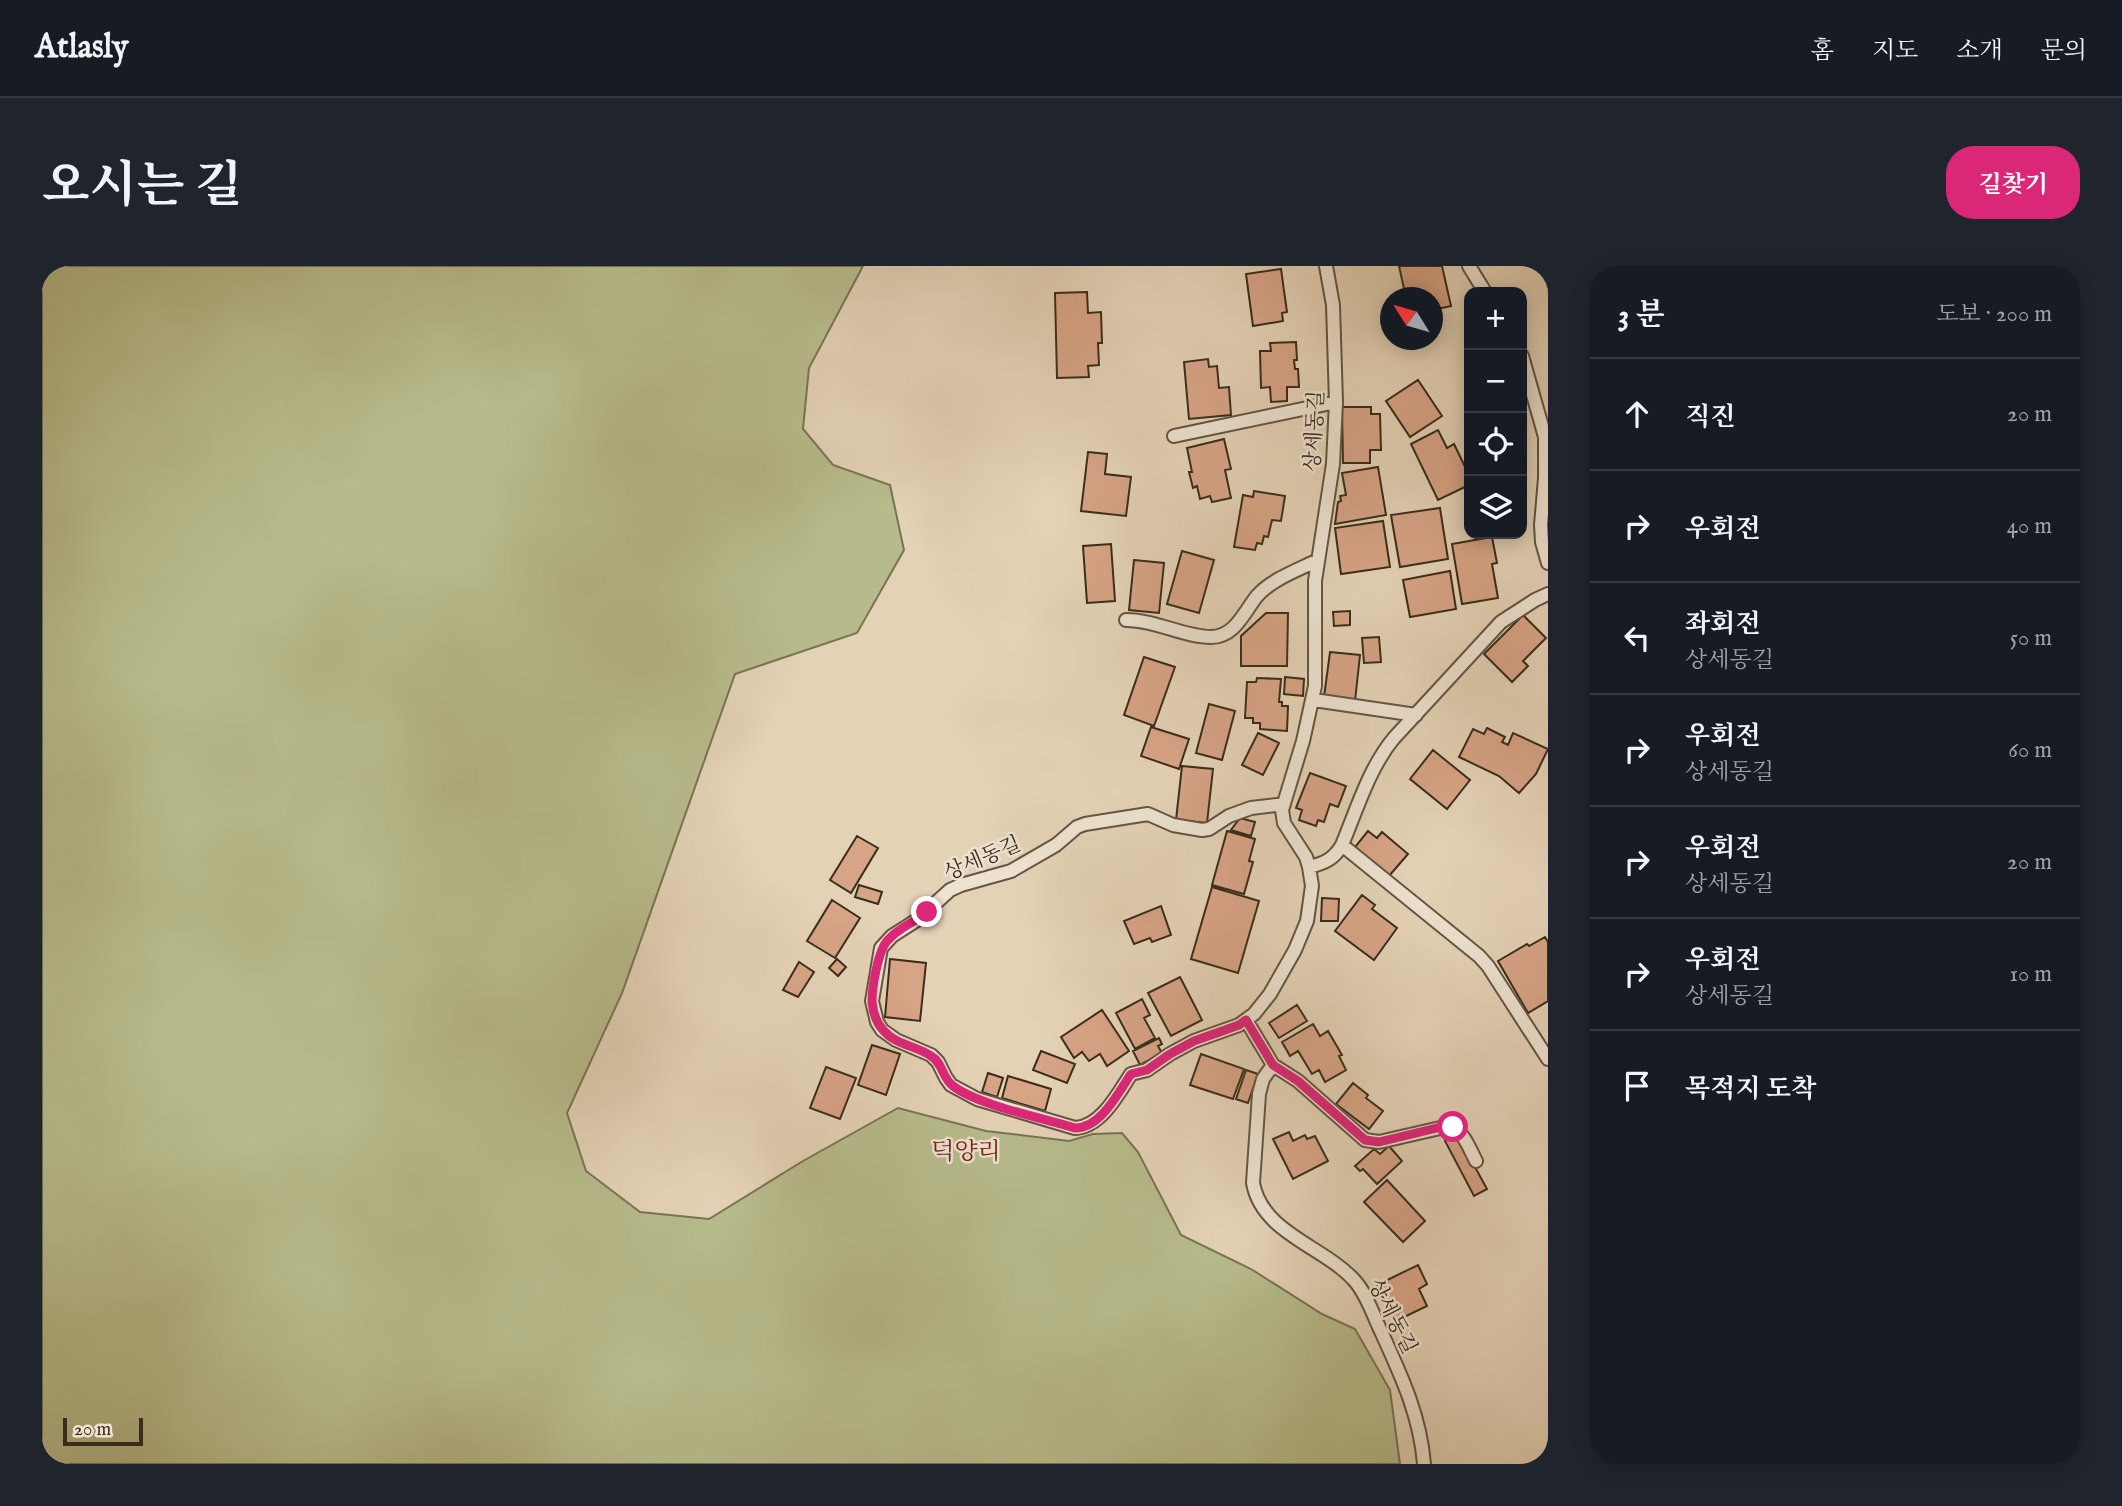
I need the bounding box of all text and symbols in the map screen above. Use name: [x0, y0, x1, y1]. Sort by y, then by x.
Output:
text: Atlasly: [35, 27, 128, 69]
text: 홈: [1811, 36, 1834, 67]
text: 지도: [1872, 36, 1918, 67]
text: 소개: [1956, 36, 2003, 67]
text: 문의: [2041, 36, 2087, 67]
button: 길찾기: [1946, 146, 2080, 219]
text: 오시는 길: [42, 157, 242, 219]
north arrow: [1380, 287, 1443, 350]
map controls: [1464, 287, 1527, 539]
button: +: [1464, 287, 1527, 350]
text: 3 분: [1618, 297, 1665, 335]
text: 도보 · 200 m: [1936, 300, 2052, 329]
button: −: [1464, 350, 1527, 413]
street label: 상세동길: [1300, 390, 1331, 472]
icon: ahead: [1618, 395, 1656, 433]
text: 20 m: [2007, 400, 2052, 429]
text: 직진: [1685, 401, 1735, 434]
button: locate: [1464, 413, 1527, 476]
button: layers: [1464, 476, 1527, 539]
icon: right: [1618, 507, 1656, 545]
text: 40 m: [2007, 512, 2052, 541]
text: 우회전: [1685, 513, 1760, 546]
text: 좌회전: [1685, 608, 1760, 641]
icon: left: [1618, 619, 1656, 657]
text: 50 m: [2010, 624, 2052, 653]
text: 상세동길: [1685, 646, 1774, 675]
text: 우회전: [1685, 720, 1760, 753]
icon: right: [1618, 731, 1656, 769]
text: 60 m: [2008, 736, 2052, 765]
text: 상세동길: [1685, 758, 1774, 787]
street label: 상세동길: [940, 831, 1025, 888]
text: 우회전: [1685, 832, 1760, 865]
icon: right: [1618, 843, 1656, 881]
text: 20 m: [2007, 848, 2052, 877]
text: 상세동길: [1685, 870, 1774, 899]
route end: [911, 896, 942, 927]
text: 우회전: [1685, 944, 1760, 977]
icon: right: [1618, 955, 1656, 993]
text: 10 m: [2009, 960, 2052, 989]
text: 상세동길: [1685, 982, 1774, 1011]
icon: arrive: [1618, 1067, 1656, 1105]
text: 목적지 도착: [1685, 1073, 1816, 1106]
route start: [1437, 1111, 1468, 1142]
district label: 덕양리: [931, 1137, 1001, 1168]
street label: 상세동길: [1361, 1274, 1422, 1359]
scale bar: [63, 1415, 144, 1447]
text: 20 m: [74, 1418, 111, 1442]

